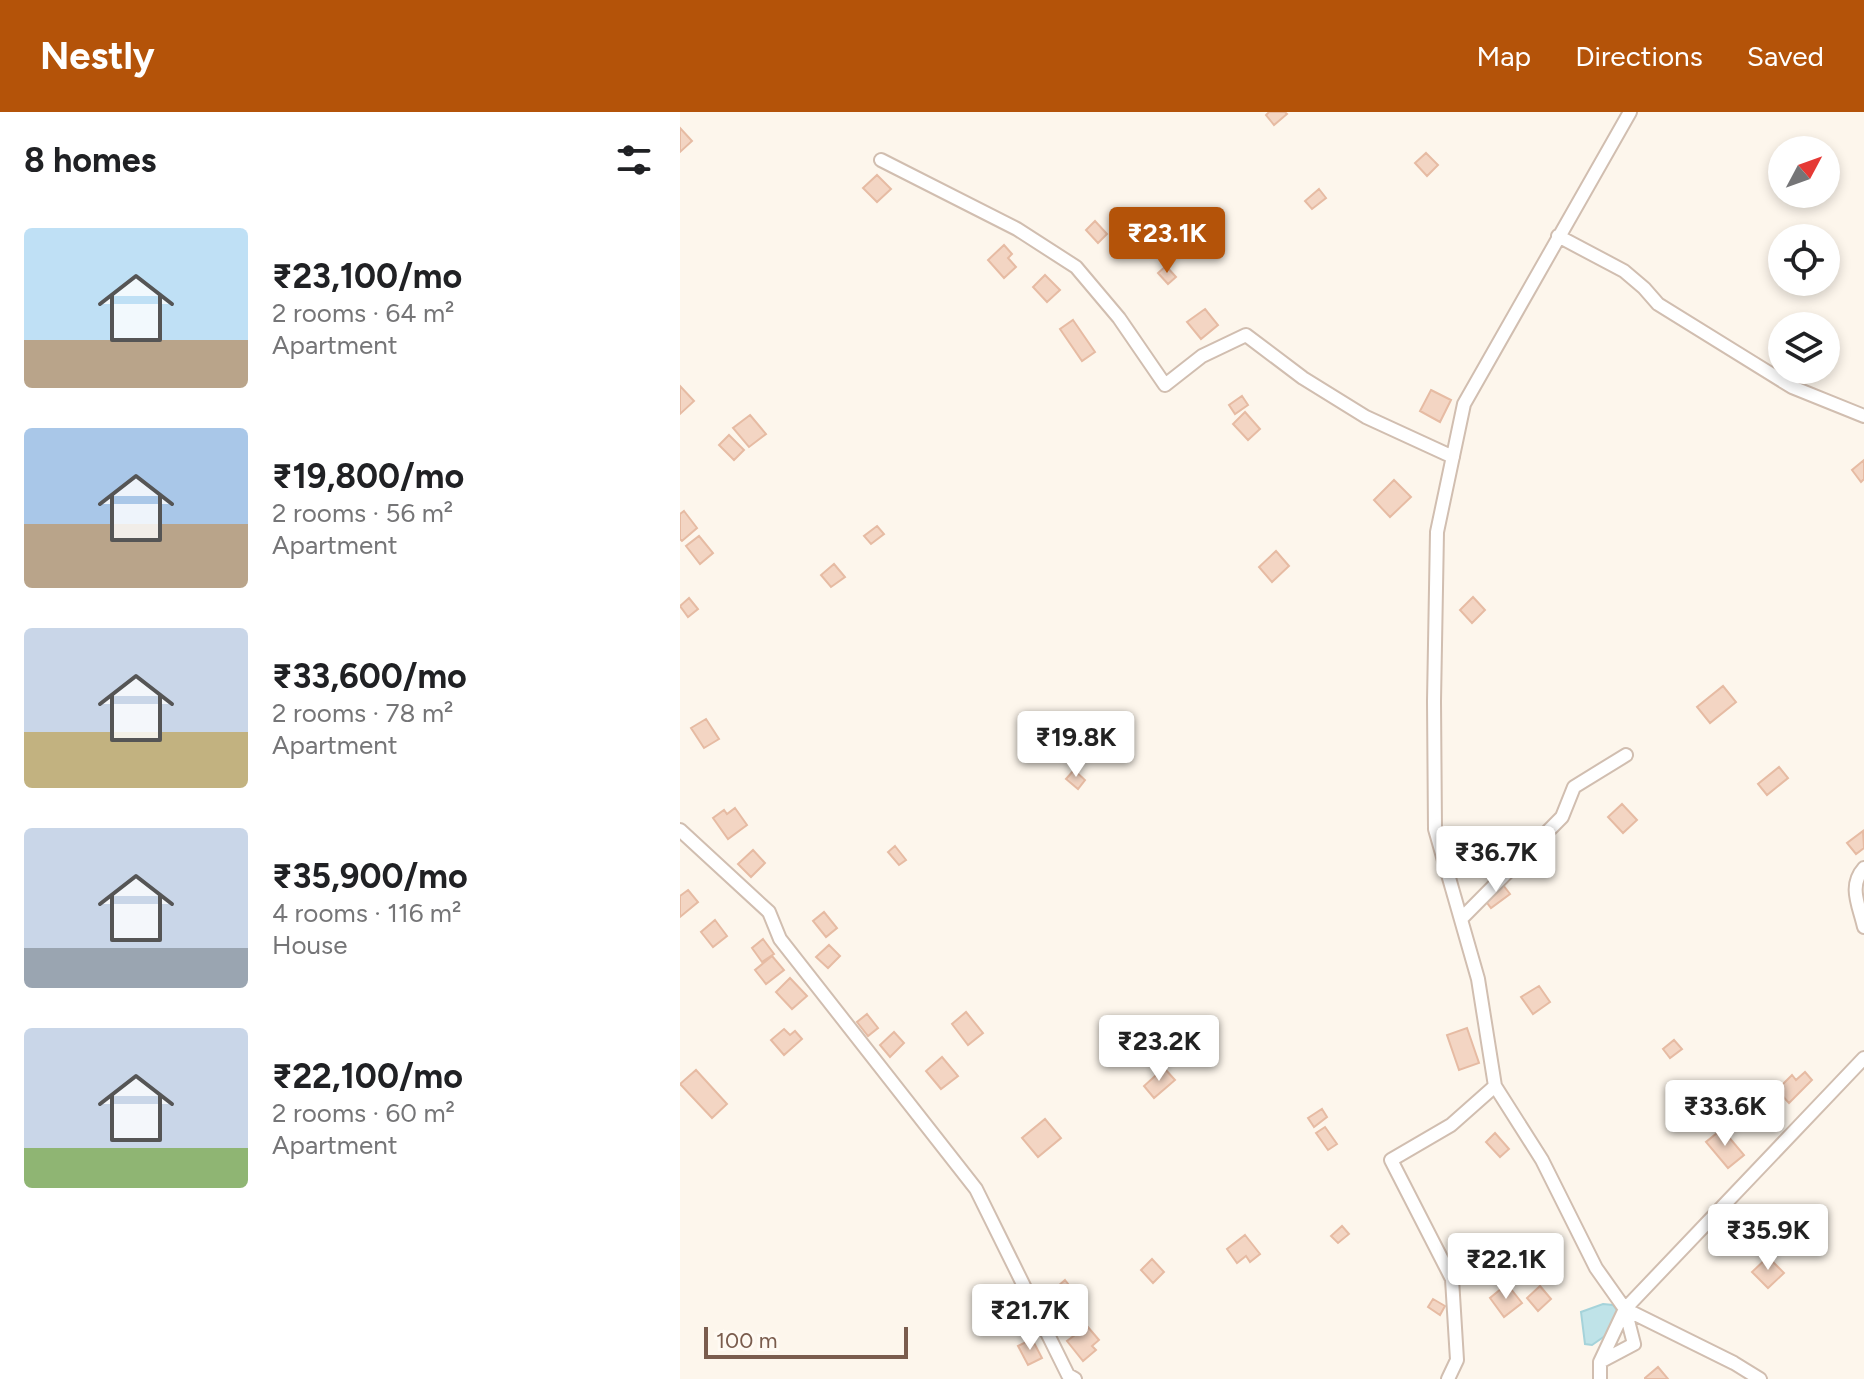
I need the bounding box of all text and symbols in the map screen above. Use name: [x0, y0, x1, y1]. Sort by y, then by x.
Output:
text: Nestly: [40, 33, 155, 79]
text: Map: [1477, 39, 1531, 73]
text: Directions: [1575, 39, 1703, 73]
text: Saved: [1747, 39, 1824, 73]
north arrow: [1768, 136, 1840, 208]
map controls: [1768, 136, 1840, 384]
icon: filters: [612, 138, 656, 182]
text: 8 homes: [24, 140, 156, 181]
pin: ₹23.1K: [1102, 207, 1232, 275]
text: ₹23.1K: [1127, 217, 1207, 249]
button: locate: [1768, 224, 1840, 296]
text: ₹23,100/mo: [272, 256, 462, 297]
icon: home: [88, 260, 184, 356]
text: 2 rooms · 64 m²: [272, 297, 454, 329]
button: layers: [1768, 312, 1840, 384]
text: Apartment: [272, 329, 398, 361]
text: ₹19,800/mo: [272, 456, 464, 497]
icon: home: [88, 460, 184, 556]
text: 2 rooms · 56 m²: [272, 497, 453, 529]
text: Apartment: [272, 529, 398, 561]
text: ₹33,600/mo: [272, 656, 467, 697]
icon: home: [88, 660, 184, 756]
text: 2 rooms · 78 m²: [272, 697, 453, 729]
pin: ₹19.8K: [1011, 711, 1141, 779]
text: ₹19.8K: [1035, 721, 1117, 753]
text: Apartment: [272, 729, 398, 761]
pin: ₹36.7K: [1431, 826, 1561, 894]
text: ₹36.7K: [1454, 836, 1538, 868]
text: ₹35,900/mo: [272, 856, 468, 897]
icon: home: [88, 860, 184, 956]
text: 4 rooms · 116 m²: [272, 897, 461, 929]
text: House: [272, 929, 347, 961]
pin: ₹23.2K: [1094, 1015, 1224, 1083]
text: ₹23.2K: [1117, 1025, 1201, 1057]
text: ₹22,100/mo: [272, 1056, 463, 1097]
icon: home: [88, 1060, 184, 1156]
pin: ₹33.6K: [1660, 1080, 1790, 1148]
text: ₹33.6K: [1683, 1090, 1767, 1122]
text: 2 rooms · 60 m²: [272, 1097, 455, 1129]
text: Apartment: [272, 1129, 398, 1161]
pin: ₹35.9K: [1703, 1204, 1833, 1272]
text: ₹35.9K: [1726, 1214, 1810, 1246]
pin: ₹22.1K: [1441, 1233, 1571, 1301]
text: ₹22.1K: [1466, 1243, 1546, 1275]
pin: ₹21.7K: [965, 1284, 1095, 1352]
text: ₹21.7K: [990, 1294, 1070, 1326]
scale bar: [704, 1323, 908, 1359]
text: 100 m: [716, 1327, 777, 1354]

